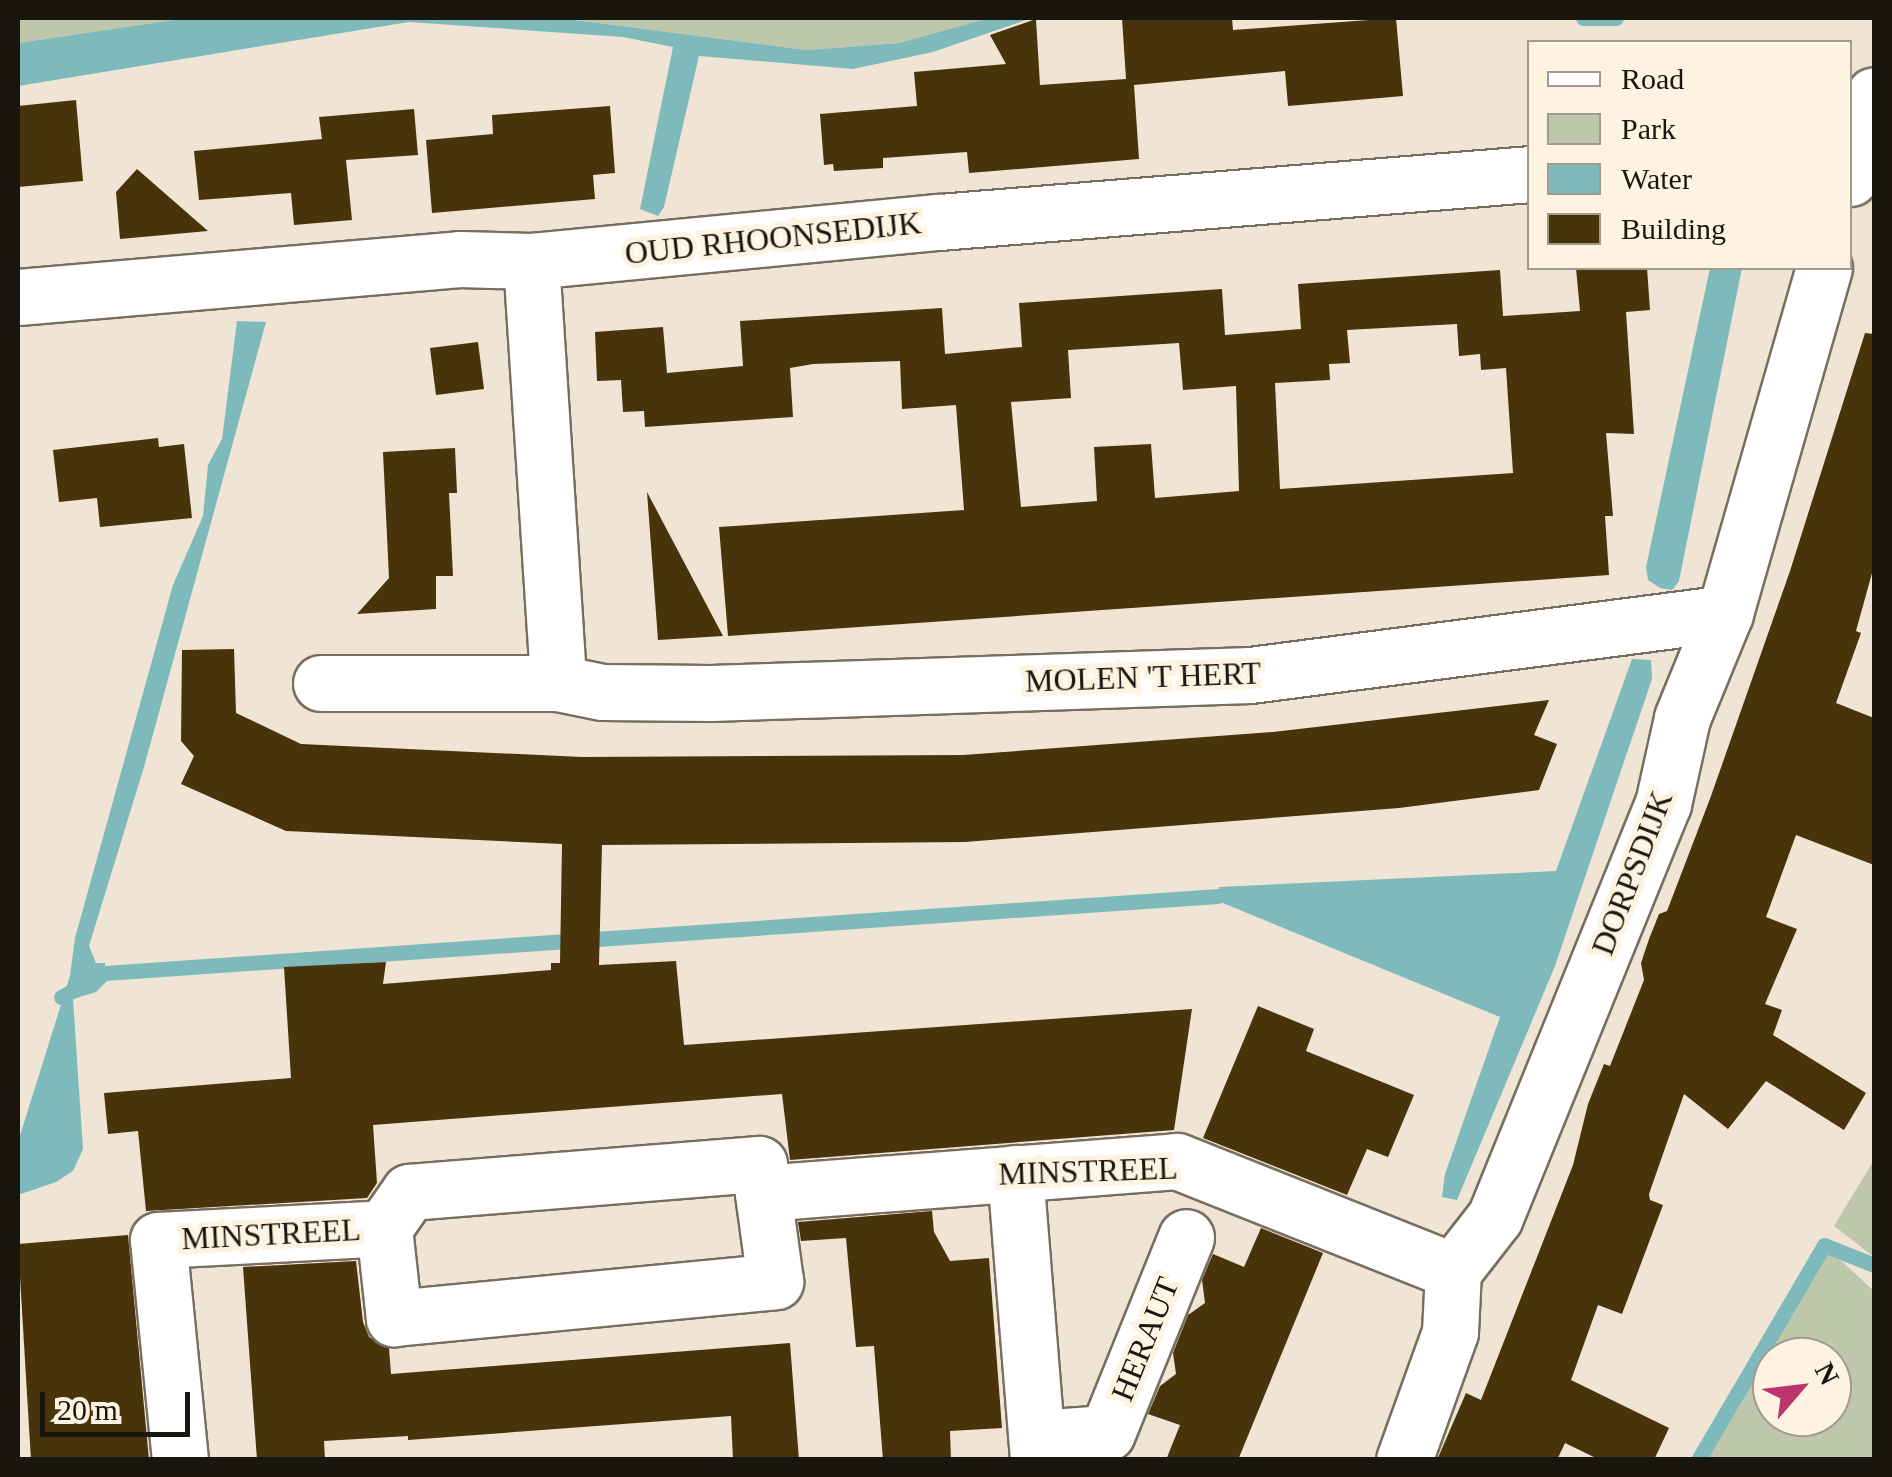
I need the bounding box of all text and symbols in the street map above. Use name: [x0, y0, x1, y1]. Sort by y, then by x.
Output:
legend: [1527, 40, 1852, 270]
text: Road: [1621, 62, 1684, 95]
text: Park: [1621, 112, 1676, 145]
text: Water: [1621, 162, 1692, 195]
street label: OUD RHOONSEDIJK: [623, 203, 923, 273]
text: Building: [1621, 212, 1726, 245]
street label: MOLEN 'T HERT: [1024, 654, 1262, 700]
street label: DORPSDIJK: [1583, 786, 1681, 960]
street label: MINSTREEL: [998, 1149, 1178, 1193]
street label: MINSTREEL: [180, 1210, 362, 1258]
street label: HERAUT: [1103, 1272, 1187, 1406]
north arrow: [1752, 1337, 1852, 1437]
text: N: [1809, 1357, 1846, 1390]
scale bar: [45, 1372, 195, 1434]
text: 20 m: [57, 1393, 118, 1426]

